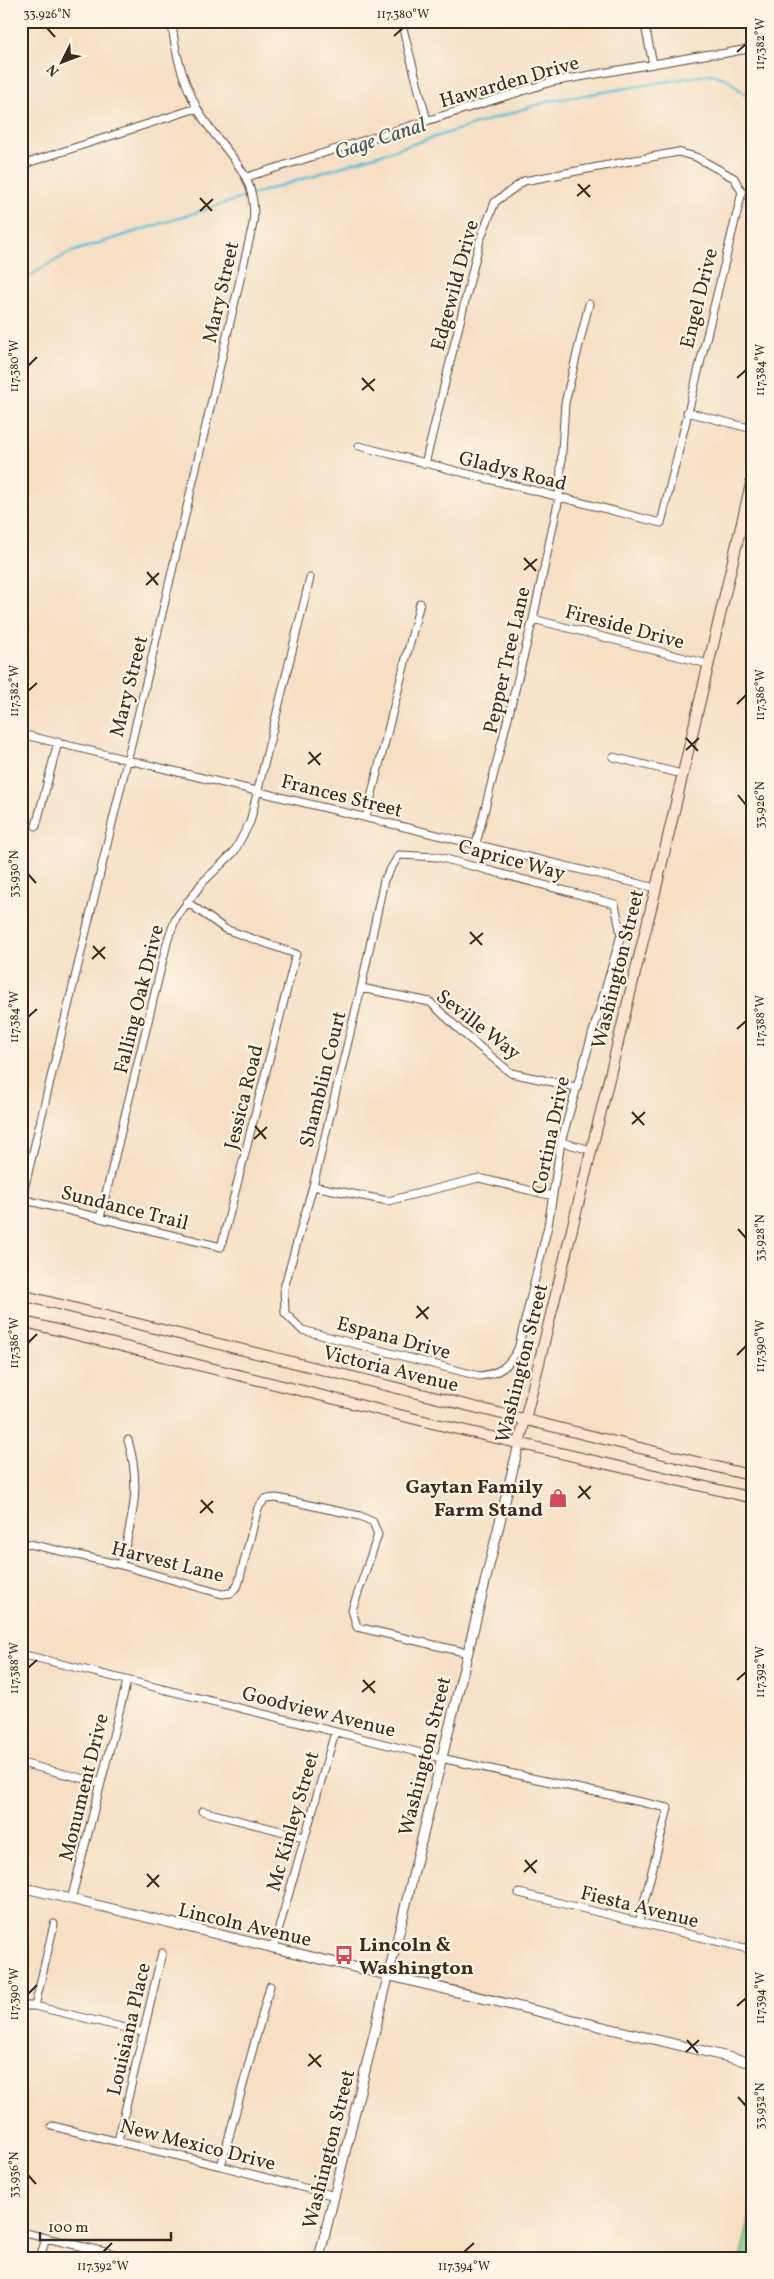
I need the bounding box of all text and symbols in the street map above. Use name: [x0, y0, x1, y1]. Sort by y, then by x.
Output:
text: 33.926°N: [23, 7, 71, 23]
text: 117.380°W: [377, 7, 429, 23]
text: 117.382°W: [753, 18, 769, 70]
north arrow: [38, 38, 88, 88]
street label: Hawarden Drive: [437, 50, 583, 116]
text: N: [43, 60, 64, 80]
water label: Gage Canal: [331, 111, 430, 168]
street label: Edgewild Drive: [425, 217, 487, 354]
street label: Mary Street: [197, 239, 247, 346]
street label: Engel Drive: [674, 245, 726, 352]
text: 117.380°W: [7, 340, 23, 392]
text: 117.384°W: [753, 344, 769, 396]
street label: Gladys Road: [456, 445, 569, 499]
street label: Pepper Tree Lane: [477, 584, 538, 737]
street label: Fireside Drive: [562, 599, 687, 657]
street label: Mary Street: [104, 633, 156, 740]
text: 117.382°W: [7, 665, 23, 717]
text: 117.386°W: [753, 669, 769, 721]
street label: Frances Street: [278, 768, 405, 826]
text: 33.926°N: [753, 781, 769, 829]
street label: Caprice Way: [455, 833, 568, 889]
text: 33.930°N: [7, 850, 23, 898]
street label: Washington Street: [586, 887, 652, 1052]
street label: Falling Oak Drive: [108, 922, 172, 1077]
street label: Seville Way: [430, 984, 526, 1068]
text: 117.384°W: [7, 991, 23, 1043]
text: 117.388°W: [753, 995, 769, 1047]
street label: Shamblin Court: [293, 1008, 354, 1151]
street label: Jessica Road: [218, 1042, 271, 1153]
street label: Cortina Drive: [526, 1074, 578, 1197]
street label: Sundance Trail: [58, 1180, 191, 1238]
text: 33.928°N: [753, 1214, 769, 1262]
street label: Washington Street: [490, 1281, 556, 1446]
street label: Espana Drive: [333, 1310, 453, 1368]
text: 117.386°W: [7, 1317, 23, 1369]
text: 117.390°W: [753, 1320, 769, 1372]
street label: Victoria Avenue: [320, 1340, 461, 1400]
place label: Gaytan Family Farm Stand: [406, 1474, 543, 1525]
shop icon: Gaytan Family Farm Stand: [547, 1487, 569, 1509]
street label: Harvest Lane: [108, 1535, 227, 1590]
text: 117.388°W: [7, 1642, 23, 1694]
text: 117.392°W: [753, 1646, 769, 1698]
street label: Washington Street: [393, 1674, 459, 1839]
street label: Goodview Avenue: [239, 1680, 398, 1746]
street label: Monument Drive: [53, 1711, 117, 1864]
street label: Mc Kinley Street: [261, 1748, 327, 1895]
street label: Fiesta Avenue: [577, 1880, 702, 1936]
street label: Lincoln Avenue: [175, 1897, 314, 1955]
place label: Lincoln & Washington: [359, 1932, 474, 1983]
bus stop icon: Lincoln & Washington: [333, 1944, 355, 1966]
street label: Louisiana Place: [101, 1960, 159, 2099]
text: 117.390°W: [7, 1968, 23, 2020]
text: 117.394°W: [753, 1972, 769, 2024]
street label: Washington Street: [297, 2067, 363, 2232]
text: 33.932°N: [753, 2083, 769, 2129]
street label: New Mexico Drive: [117, 2113, 278, 2179]
text: 33.936°N: [7, 2152, 23, 2198]
scale bar: [40, 2209, 171, 2241]
text: 100 m: [48, 2218, 88, 2239]
text: 117.392°W: [77, 2259, 129, 2275]
text: 117.394°W: [438, 2259, 490, 2275]

